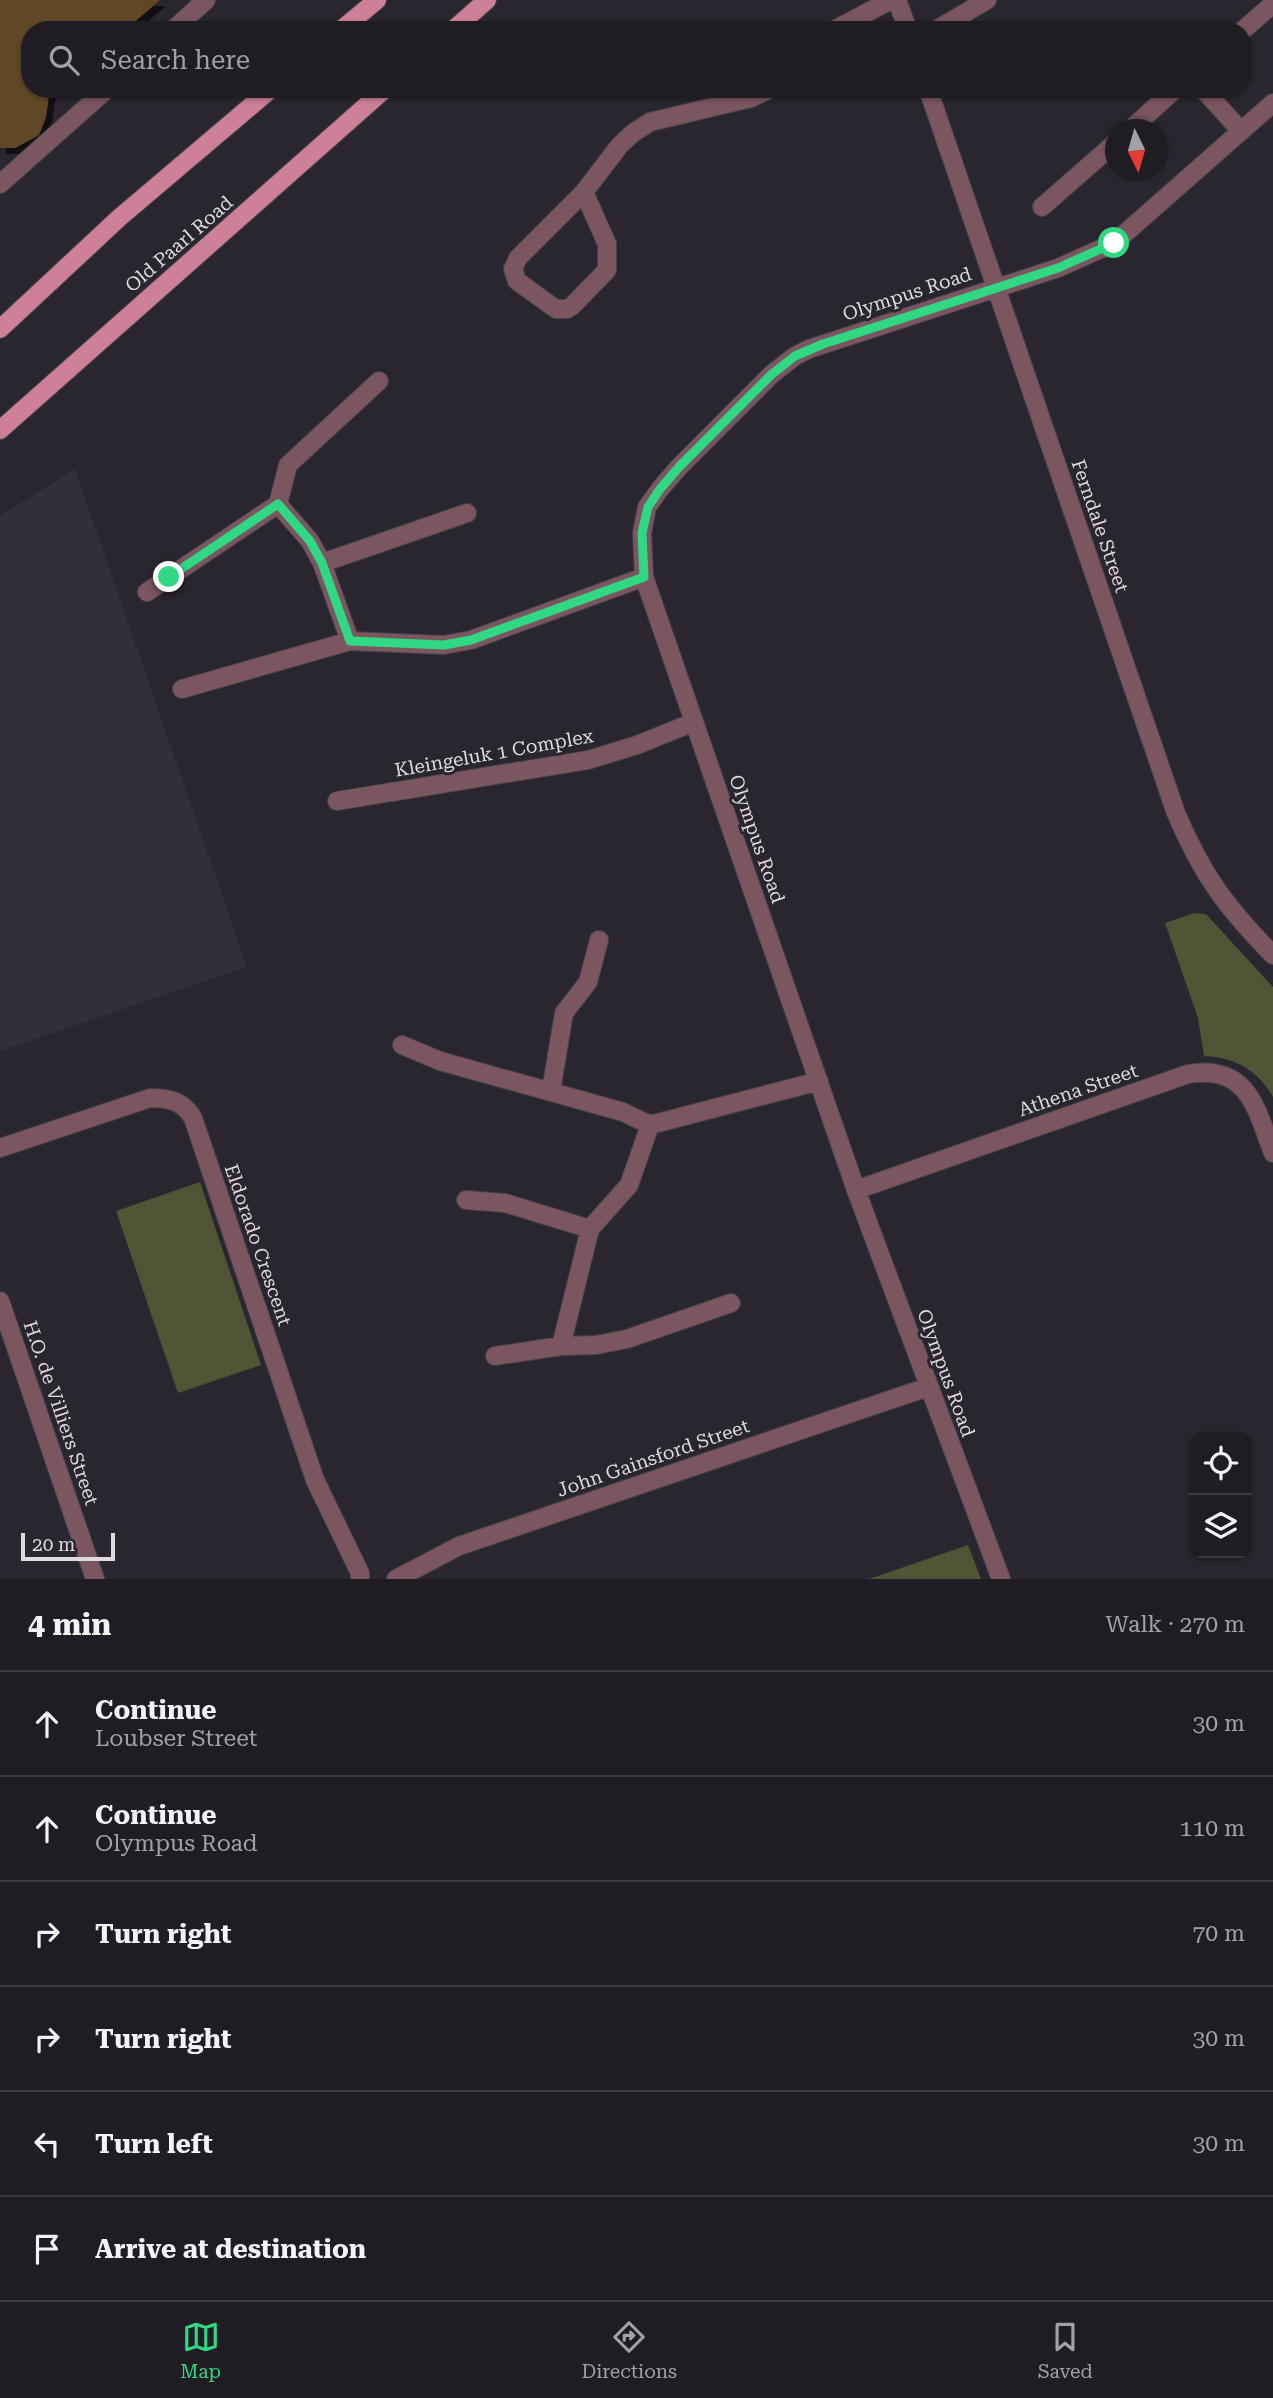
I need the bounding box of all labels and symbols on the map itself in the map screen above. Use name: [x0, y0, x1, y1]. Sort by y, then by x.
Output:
north arrow: [1105, 119, 1168, 182]
street label: Old Paarl Road: [120, 191, 238, 297]
route start: [1098, 227, 1129, 258]
street label: Olympus Road: [840, 262, 974, 326]
street label: Ferndale Street: [1066, 456, 1134, 596]
route end: [153, 561, 184, 592]
street label: Kleingeluk 1 Complex: [393, 724, 595, 782]
street label: Olympus Road: [724, 772, 790, 906]
street label: Athena Street: [1015, 1059, 1141, 1121]
street label: Eldorado Crescent: [220, 1161, 296, 1329]
street label: Olympus Road: [912, 1306, 980, 1440]
street label: H.O. de Villiers Street: [19, 1318, 103, 1508]
street label: John Gainsford Street: [554, 1414, 752, 1502]
scale bar: [21, 1530, 116, 1562]

